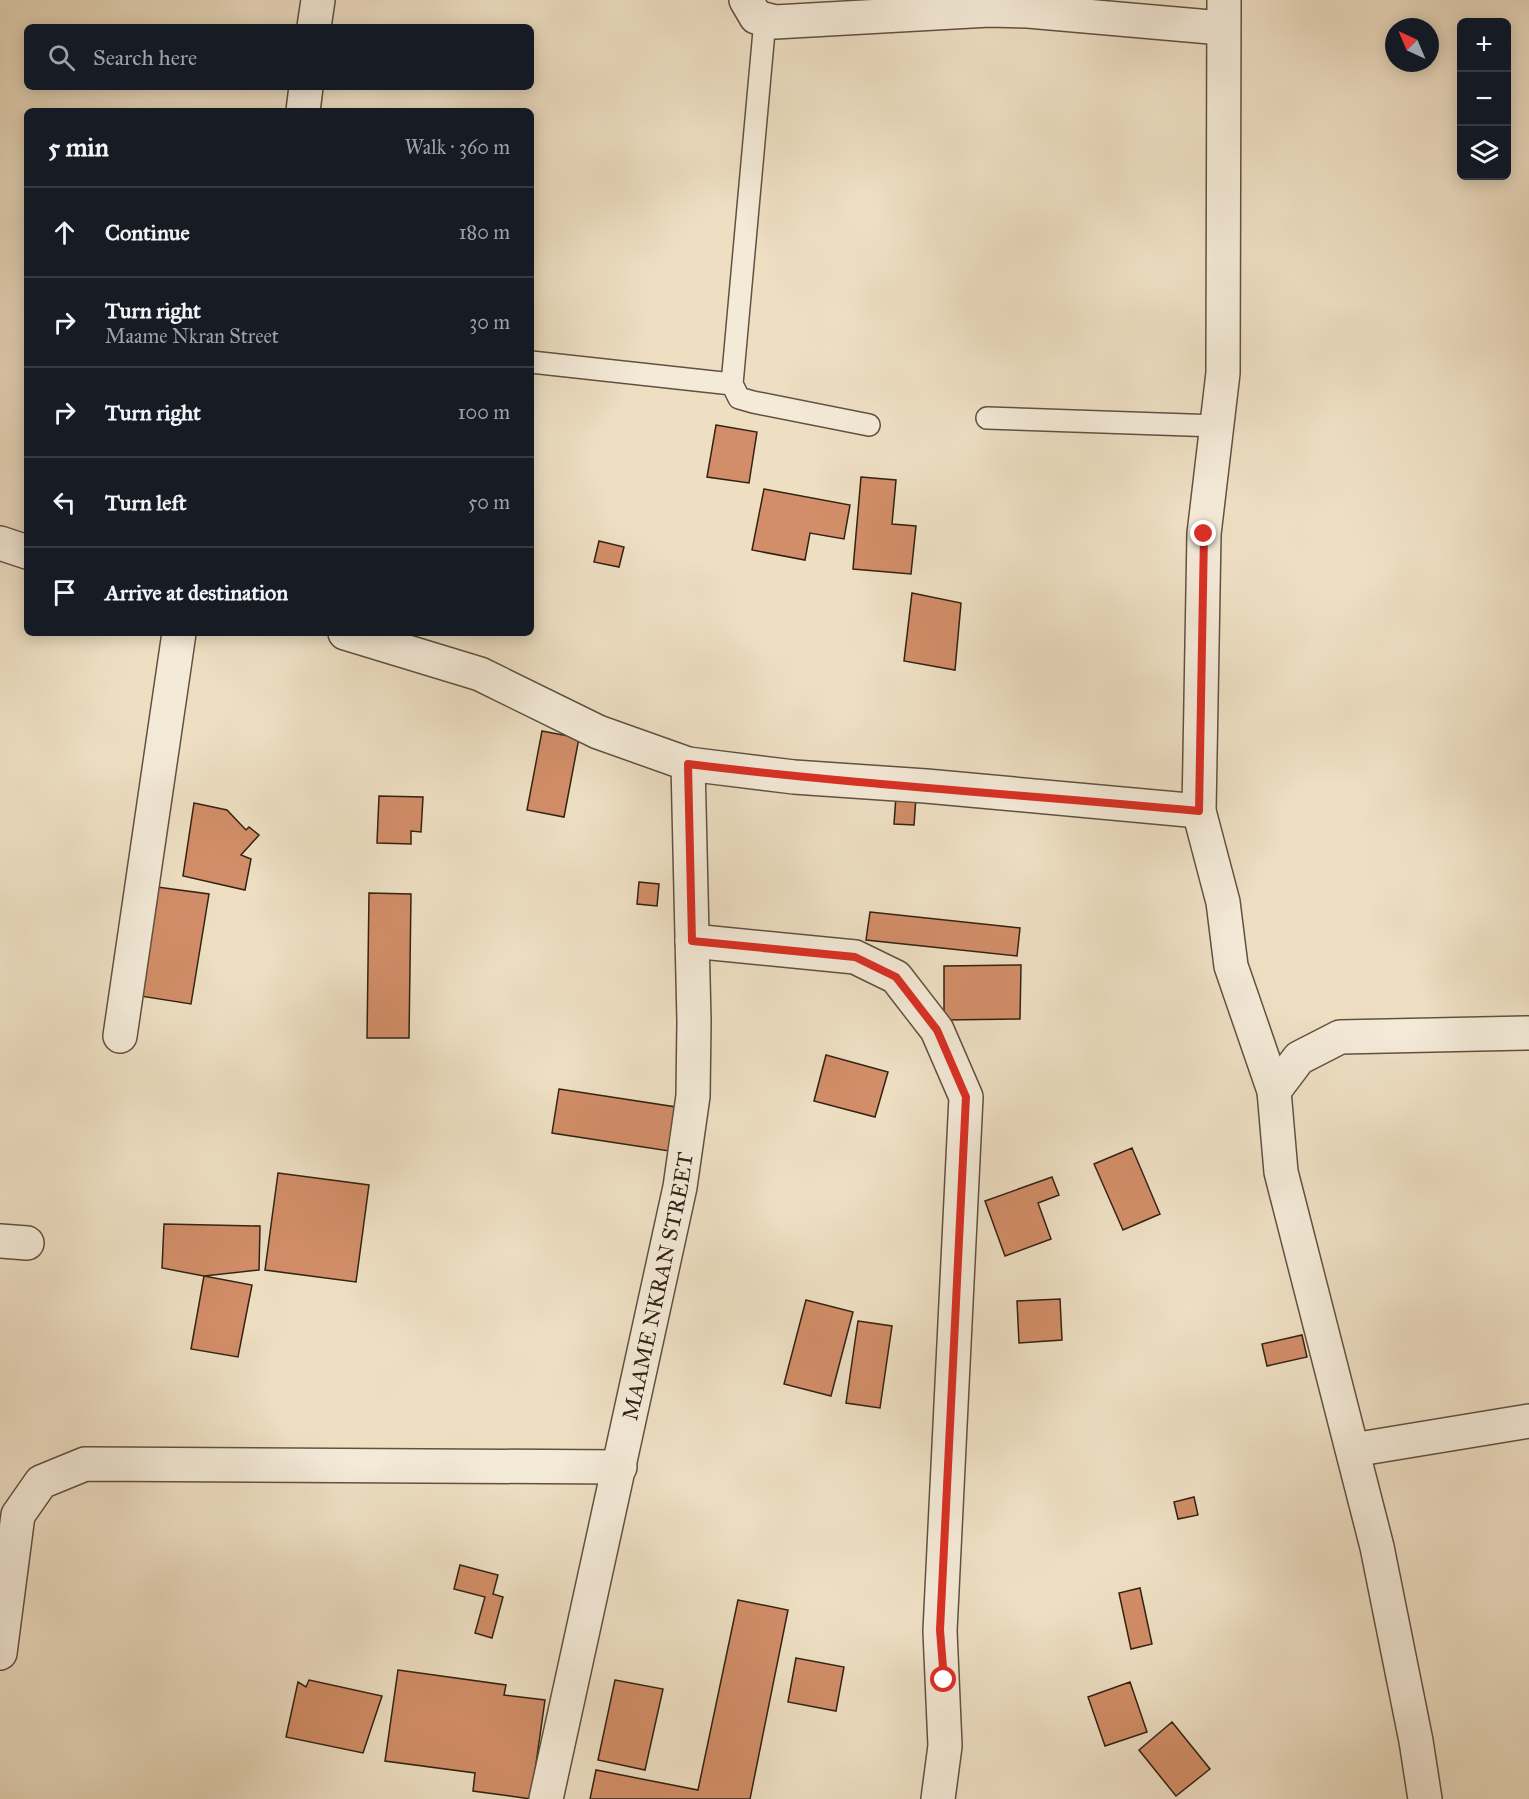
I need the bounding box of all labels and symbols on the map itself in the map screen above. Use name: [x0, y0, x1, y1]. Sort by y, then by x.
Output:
north arrow: [1385, 18, 1439, 72]
route end: [1190, 520, 1216, 546]
street label: MAAME NKRAN STREET: [616, 1150, 699, 1423]
route start: [930, 1666, 956, 1692]

